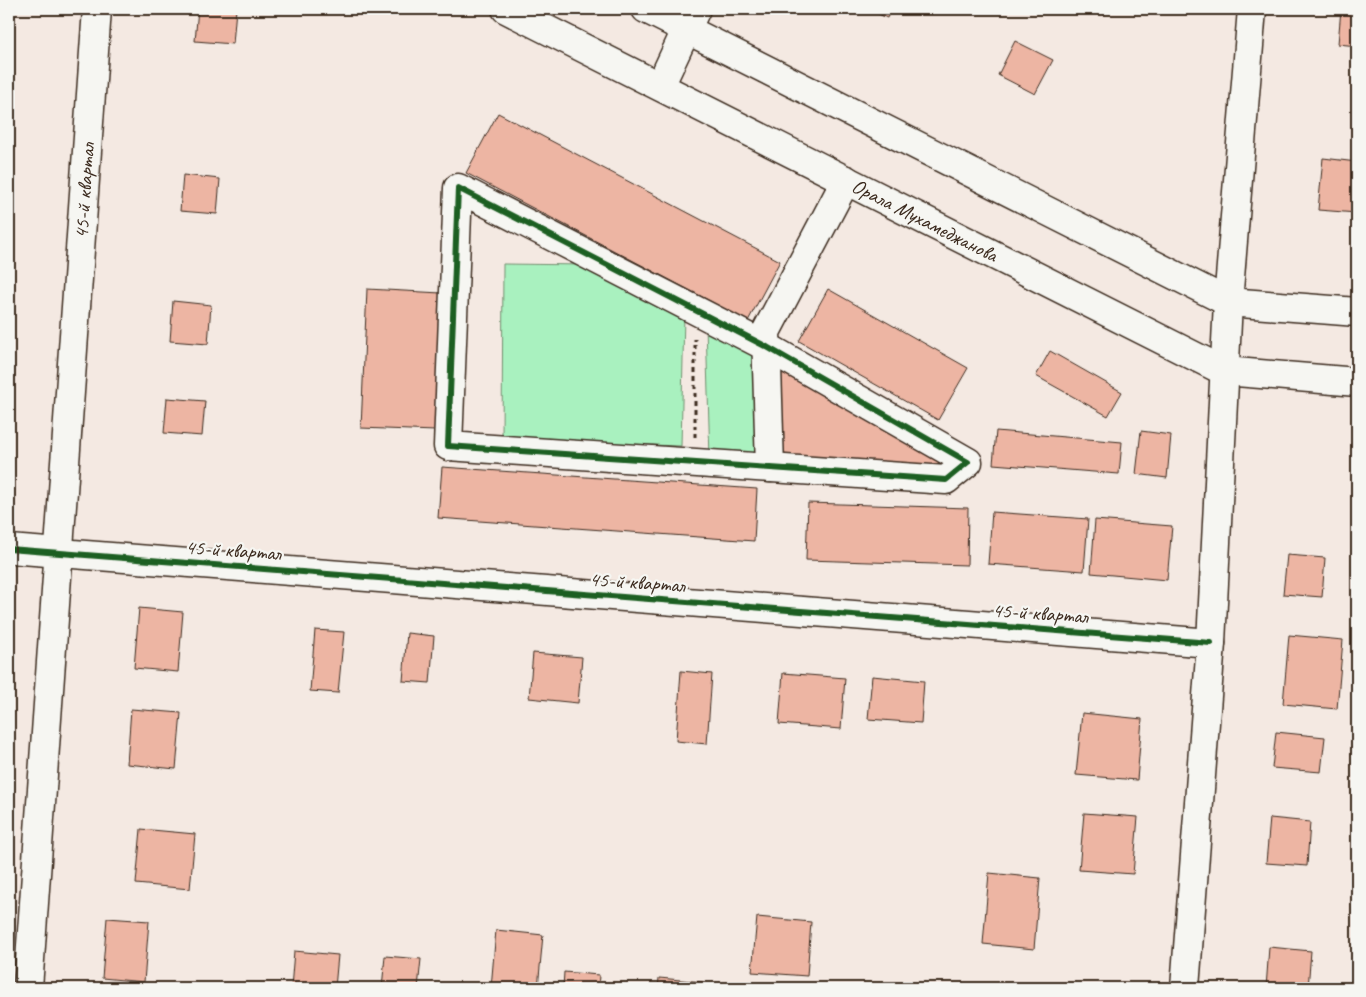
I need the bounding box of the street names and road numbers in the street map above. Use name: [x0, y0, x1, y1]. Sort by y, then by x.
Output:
street label: 45-й квартал: [68, 140, 101, 240]
street label: Орала Мухамеджанова: [847, 173, 1003, 268]
street label: 45-й квартал: [184, 534, 283, 566]
street label: 45-й квартал: [588, 566, 687, 598]
street label: 45-й квартал: [991, 597, 1090, 629]

